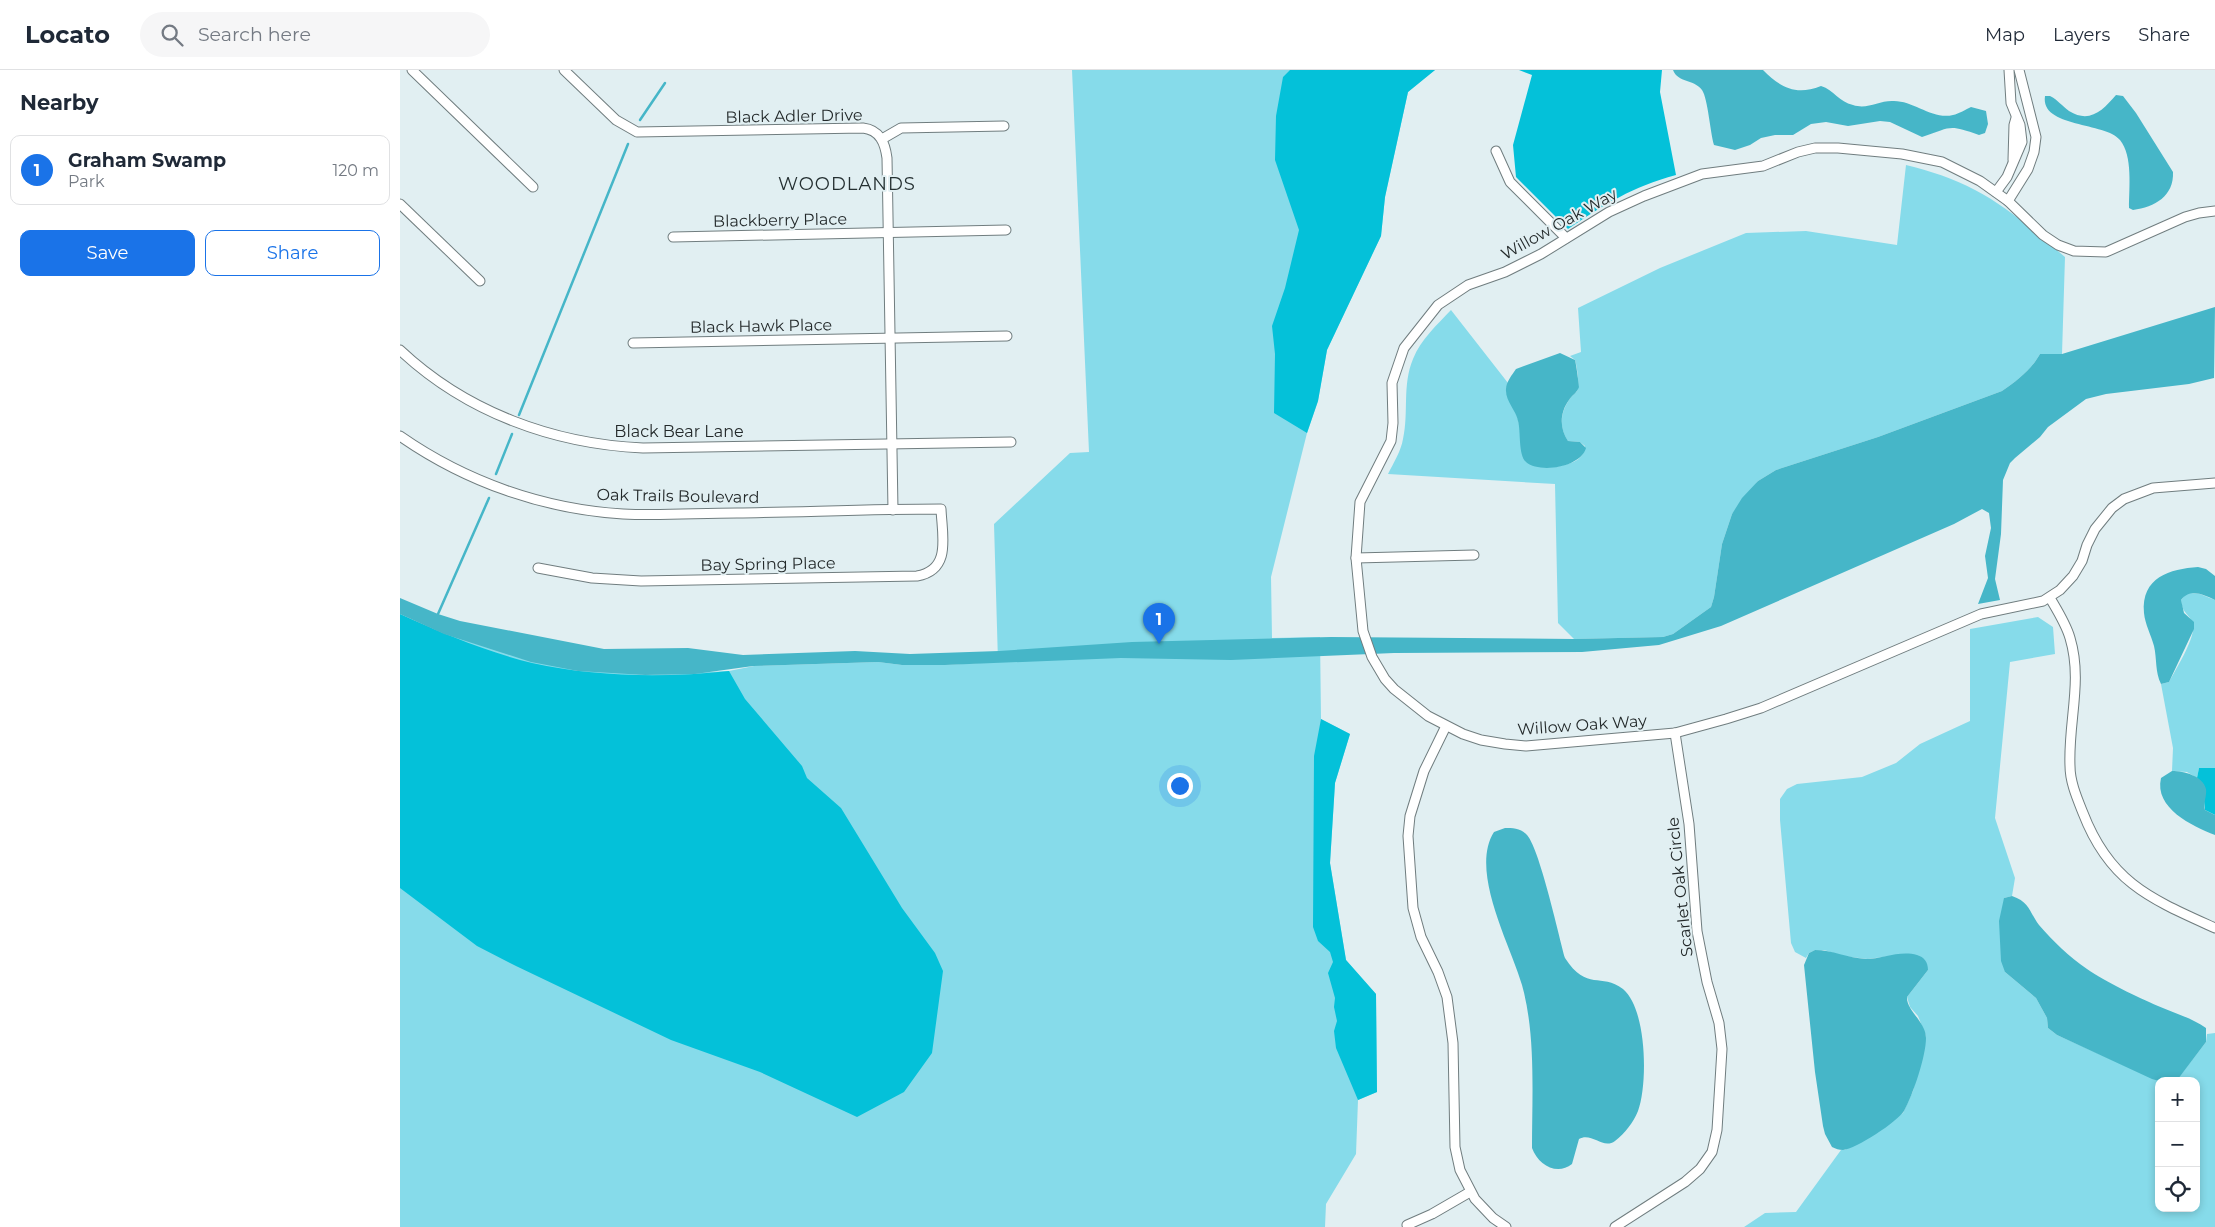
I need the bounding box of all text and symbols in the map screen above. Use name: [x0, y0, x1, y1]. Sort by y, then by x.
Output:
search box: [140, 12, 490, 57]
text: Locato: [25, 20, 110, 49]
icon: search: [158, 21, 186, 49]
text: Search here: [198, 23, 311, 46]
text: Map: [1985, 24, 2025, 46]
text: Layers: [2053, 24, 2110, 46]
text: Share: [2138, 24, 2190, 46]
text: Nearby: [20, 90, 99, 115]
street label: Black Adler Drive: [725, 105, 863, 127]
text: Graham Swamp: [68, 149, 226, 172]
text: 1: [34, 161, 40, 180]
text: 120 m: [332, 161, 379, 180]
text: Park: [68, 172, 105, 191]
district label: WOODLANDS: [778, 173, 916, 195]
street label: Willow Oak Way: [1498, 184, 1621, 264]
street label: Blackberry Place: [713, 209, 847, 231]
button: Save: [20, 230, 195, 276]
button: Share: [205, 230, 380, 276]
street label: Black Hawk Place: [690, 315, 832, 337]
street label: Black Bear Lane: [614, 422, 744, 441]
street label: Oak Trails Boulevard: [596, 485, 760, 507]
street label: Bay Spring Place: [700, 553, 836, 575]
pin: 1: [1143, 603, 1175, 644]
street label: Willow Oak Way: [1517, 711, 1648, 739]
your location: [1167, 773, 1193, 799]
street label: Scarlet Oak Circle: [1663, 816, 1697, 958]
map controls: [2155, 1077, 2200, 1212]
button: +: [2155, 1077, 2200, 1122]
button: −: [2155, 1122, 2200, 1167]
button: locate: [2155, 1167, 2200, 1212]

